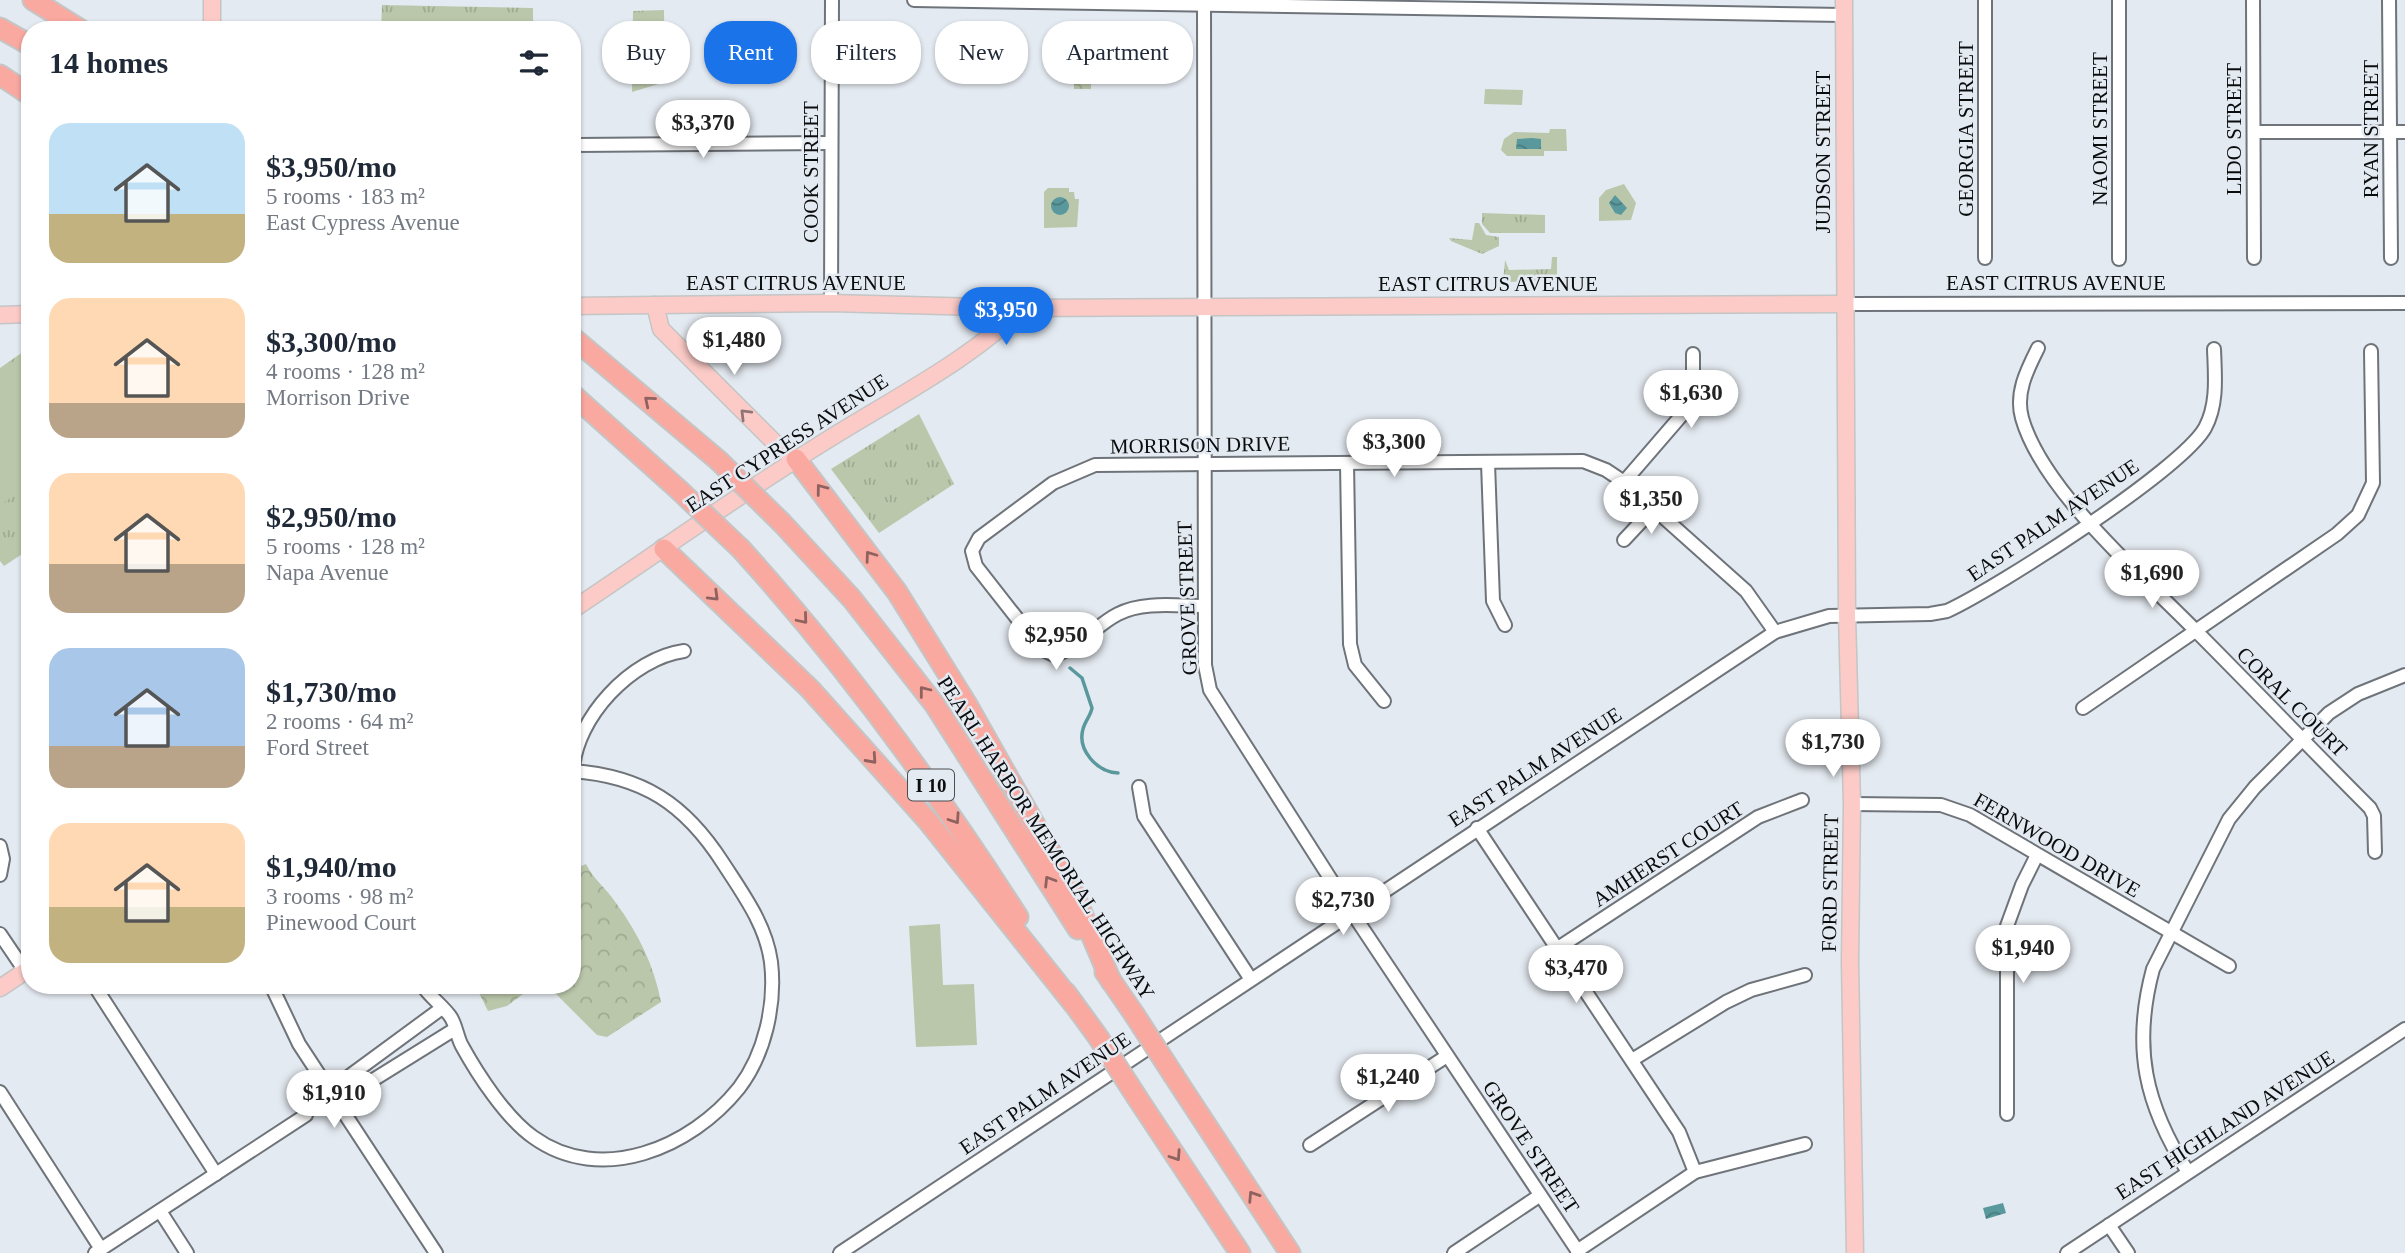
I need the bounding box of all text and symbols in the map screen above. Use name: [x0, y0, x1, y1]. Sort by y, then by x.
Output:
chip: Buy: [602, 21, 690, 84]
chip: Rent: [704, 21, 797, 84]
chip: Filters: [811, 21, 921, 84]
chip: New: [935, 21, 1028, 84]
chip: Apartment: [1042, 21, 1193, 84]
street label: GEORGIA STREET: [1954, 41, 1978, 217]
icon: filters: [515, 44, 553, 82]
text: 14 homes: [49, 46, 168, 79]
street label: NAOMI STREET: [2088, 52, 2112, 206]
street label: RYAN STREET: [2359, 60, 2383, 198]
street label: LIDO STREET: [2222, 63, 2246, 195]
street label: JUDSON STREET: [1811, 70, 1835, 233]
pin: $3,370: [646, 100, 760, 160]
street label: COOK STREET: [799, 101, 823, 243]
text: $3,370: [671, 110, 735, 135]
text: $3,950/mo: [266, 150, 397, 183]
icon: home: [105, 151, 189, 235]
text: 5 rooms · 183 m²: [266, 184, 425, 209]
text: East Cypress Avenue: [266, 210, 460, 235]
street label: EAST CITRUS AVENUE: [686, 271, 906, 295]
street label: EAST CITRUS AVENUE: [1946, 271, 2166, 295]
street label: EAST CITRUS AVENUE: [1378, 272, 1598, 296]
pin: $3,950: [949, 288, 1063, 347]
text: $3,950: [974, 297, 1038, 322]
pin: $1,480: [677, 318, 791, 377]
text: $3,300/mo: [266, 325, 397, 358]
icon: home: [105, 326, 189, 410]
text: $1,480: [702, 327, 766, 352]
text: 4 rooms · 128 m²: [266, 359, 425, 384]
street label: EAST CYPRESS AVENUE: [681, 369, 893, 517]
pin: $1,630: [1634, 370, 1748, 430]
text: $1,630: [1659, 380, 1723, 405]
text: Morrison Drive: [266, 385, 410, 410]
one-way arrow: [644, 396, 656, 409]
one-way arrow: [741, 409, 754, 422]
pin: $3,300: [1337, 420, 1451, 479]
text: $3,300: [1362, 429, 1426, 454]
street label: MORRISON DRIVE: [1110, 431, 1290, 459]
street label: EAST PALM AVENUE: [1963, 454, 2143, 586]
pin: $1,350: [1594, 476, 1708, 536]
one-way arrow: [817, 484, 830, 496]
text: $1,350: [1619, 486, 1683, 511]
text: $2,950/mo: [266, 500, 397, 533]
icon: home: [105, 501, 189, 585]
street label: GROVE STREET: [1172, 520, 1202, 676]
text: 5 rooms · 128 m²: [266, 534, 425, 559]
pin: $1,690: [2095, 550, 2209, 610]
one-way arrow: [866, 551, 879, 564]
text: Napa Avenue: [266, 560, 389, 585]
text: $1,690: [2120, 560, 2184, 585]
one-way arrow: [705, 587, 718, 600]
one-way arrow: [795, 610, 807, 623]
pin: $2,950: [999, 612, 1113, 672]
text: $2,950: [1024, 622, 1088, 647]
street label: CORAL COURT: [2232, 642, 2352, 762]
street label: PEARL HARBOR MEMORIAL HIGHWAY: [932, 672, 1160, 1004]
text: $1,730/mo: [266, 675, 397, 708]
icon: home: [105, 676, 189, 760]
one-way arrow: [920, 687, 933, 699]
street label: EAST PALM AVENUE: [1444, 702, 1626, 832]
text: 2 rooms · 64 m²: [266, 709, 413, 734]
pin: $1,730: [1776, 720, 1890, 779]
text: $1,730: [1801, 729, 1865, 754]
text: Ford Street: [266, 735, 369, 760]
one-way arrow: [864, 751, 876, 764]
road number: I 10: [908, 770, 954, 800]
street label: FERNWOOD DRIVE: [1969, 788, 2145, 902]
street label: AMHERST COURT: [1588, 796, 1748, 912]
one-way arrow: [947, 811, 959, 824]
street label: FORD STREET: [1817, 813, 1843, 952]
text: $1,940/mo: [266, 850, 397, 883]
icon: home: [105, 851, 189, 935]
one-way arrow: [1044, 876, 1057, 889]
pin: $2,730: [1286, 878, 1400, 937]
text: 3 rooms · 98 m²: [266, 884, 413, 909]
text: $2,730: [1311, 887, 1375, 912]
text: Pinewood Court: [266, 910, 416, 935]
pin: $1,940: [1966, 926, 2080, 985]
text: $1,940: [1991, 935, 2055, 960]
pin: $3,470: [1519, 946, 1633, 1005]
text: $3,470: [1544, 955, 1608, 980]
street label: EAST PALM AVENUE: [955, 1027, 1135, 1159]
street label: EAST HIGHLAND AVENUE: [2111, 1045, 2339, 1205]
pin: $1,240: [1331, 1054, 1445, 1114]
text: $1,240: [1356, 1064, 1420, 1089]
pin: $1,910: [277, 1070, 391, 1130]
street label: GROVE STREET: [1478, 1076, 1584, 1218]
text: $1,910: [302, 1080, 366, 1105]
one-way arrow: [1168, 1148, 1180, 1161]
one-way arrow: [1248, 1191, 1261, 1204]

